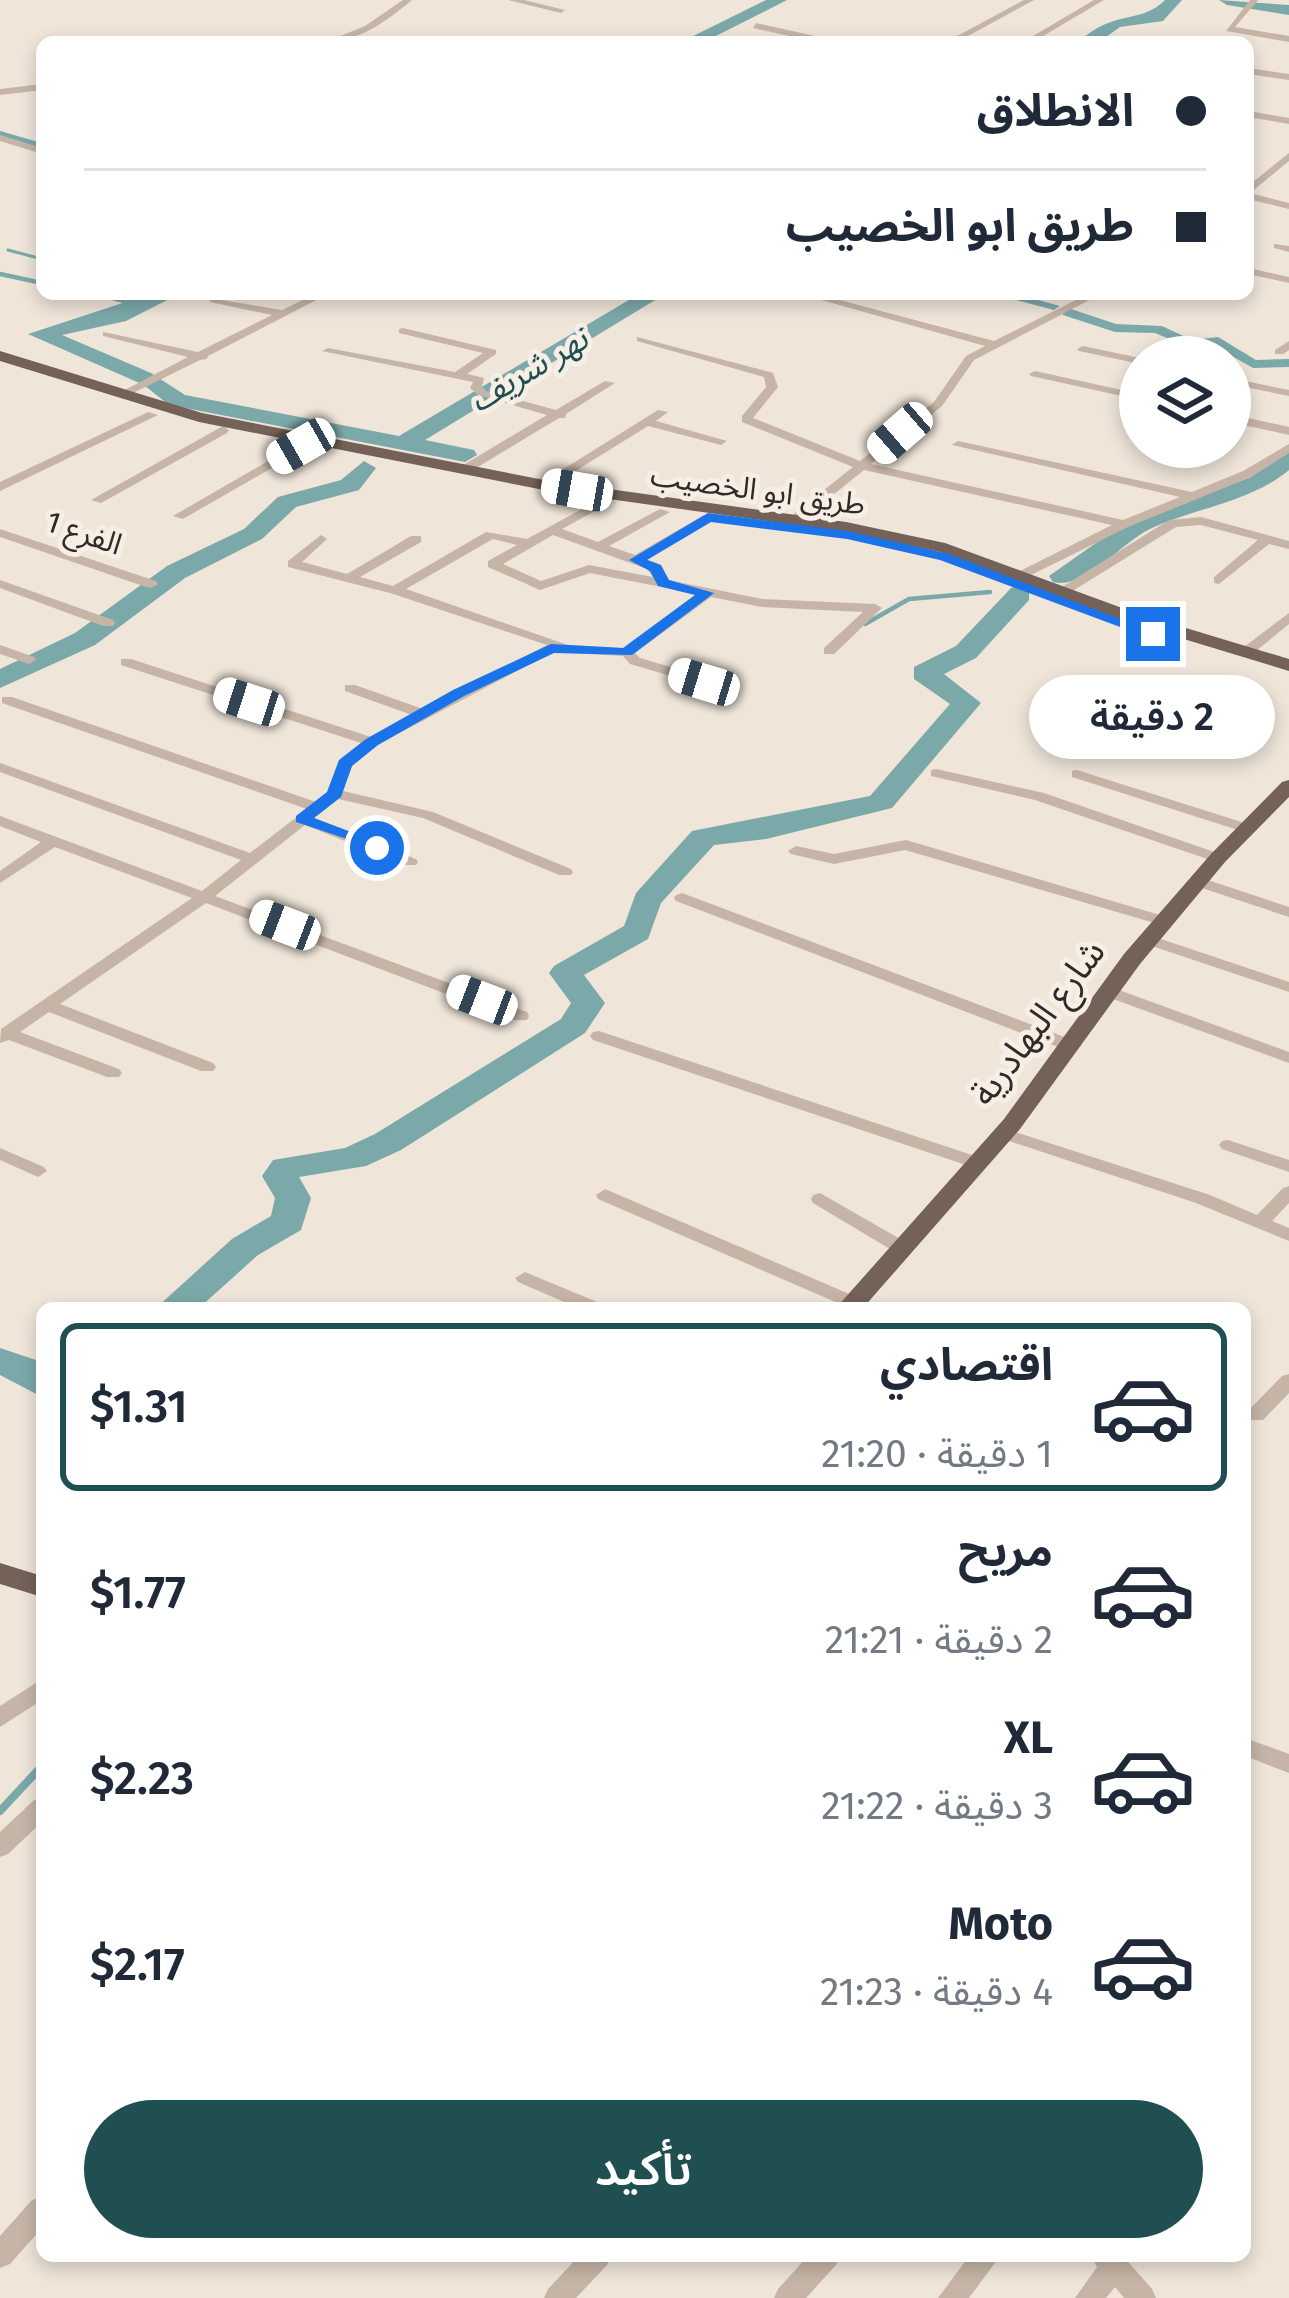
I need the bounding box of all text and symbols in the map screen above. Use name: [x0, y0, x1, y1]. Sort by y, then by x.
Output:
text: الانطلاق: [977, 84, 1134, 138]
text: طريق ابو الخصيب: [786, 199, 1134, 253]
water label: نهر شريف: [462, 317, 598, 421]
map controls: [1119, 336, 1251, 468]
button: layers: [1119, 336, 1251, 468]
car: [861, 396, 939, 470]
car: [261, 412, 341, 480]
street label: طريق ابو الخصيب: [648, 457, 868, 523]
car: [538, 466, 616, 514]
street label: الفرع 1: [40, 503, 127, 566]
route end: [1126, 607, 1180, 661]
car: [664, 654, 744, 710]
car: [209, 674, 289, 730]
callout: 2 دقيقة: [1030, 676, 1276, 760]
text: 2 دقيقة: [1090, 694, 1214, 740]
route start: [350, 821, 404, 875]
car: [245, 895, 325, 955]
street label: شارع البهادرية: [961, 931, 1118, 1117]
car: [442, 970, 522, 1030]
text: اقتصادي: [880, 1338, 1053, 1392]
icon: car: [1089, 1353, 1197, 1461]
text: $1.31: [90, 1380, 188, 1434]
text: 1 دقيقة · 21:20: [821, 1431, 1053, 1477]
text: مريح: [958, 1524, 1053, 1578]
icon: car: [1089, 1539, 1197, 1647]
text: $1.77: [90, 1566, 186, 1620]
text: 2 دقيقة · 21:21: [825, 1617, 1053, 1663]
text: XL: [1004, 1711, 1053, 1765]
icon: car: [1089, 1725, 1197, 1833]
text: $2.23: [90, 1752, 194, 1806]
text: 3 دقيقة · 21:22: [821, 1783, 1053, 1829]
text: Moto: [949, 1897, 1053, 1951]
icon: car: [1089, 1911, 1197, 2019]
text: $2.17: [90, 1938, 185, 1992]
text: 4 دقيقة · 21:23: [820, 1969, 1053, 2015]
button: تأكيد: [84, 2100, 1203, 2238]

